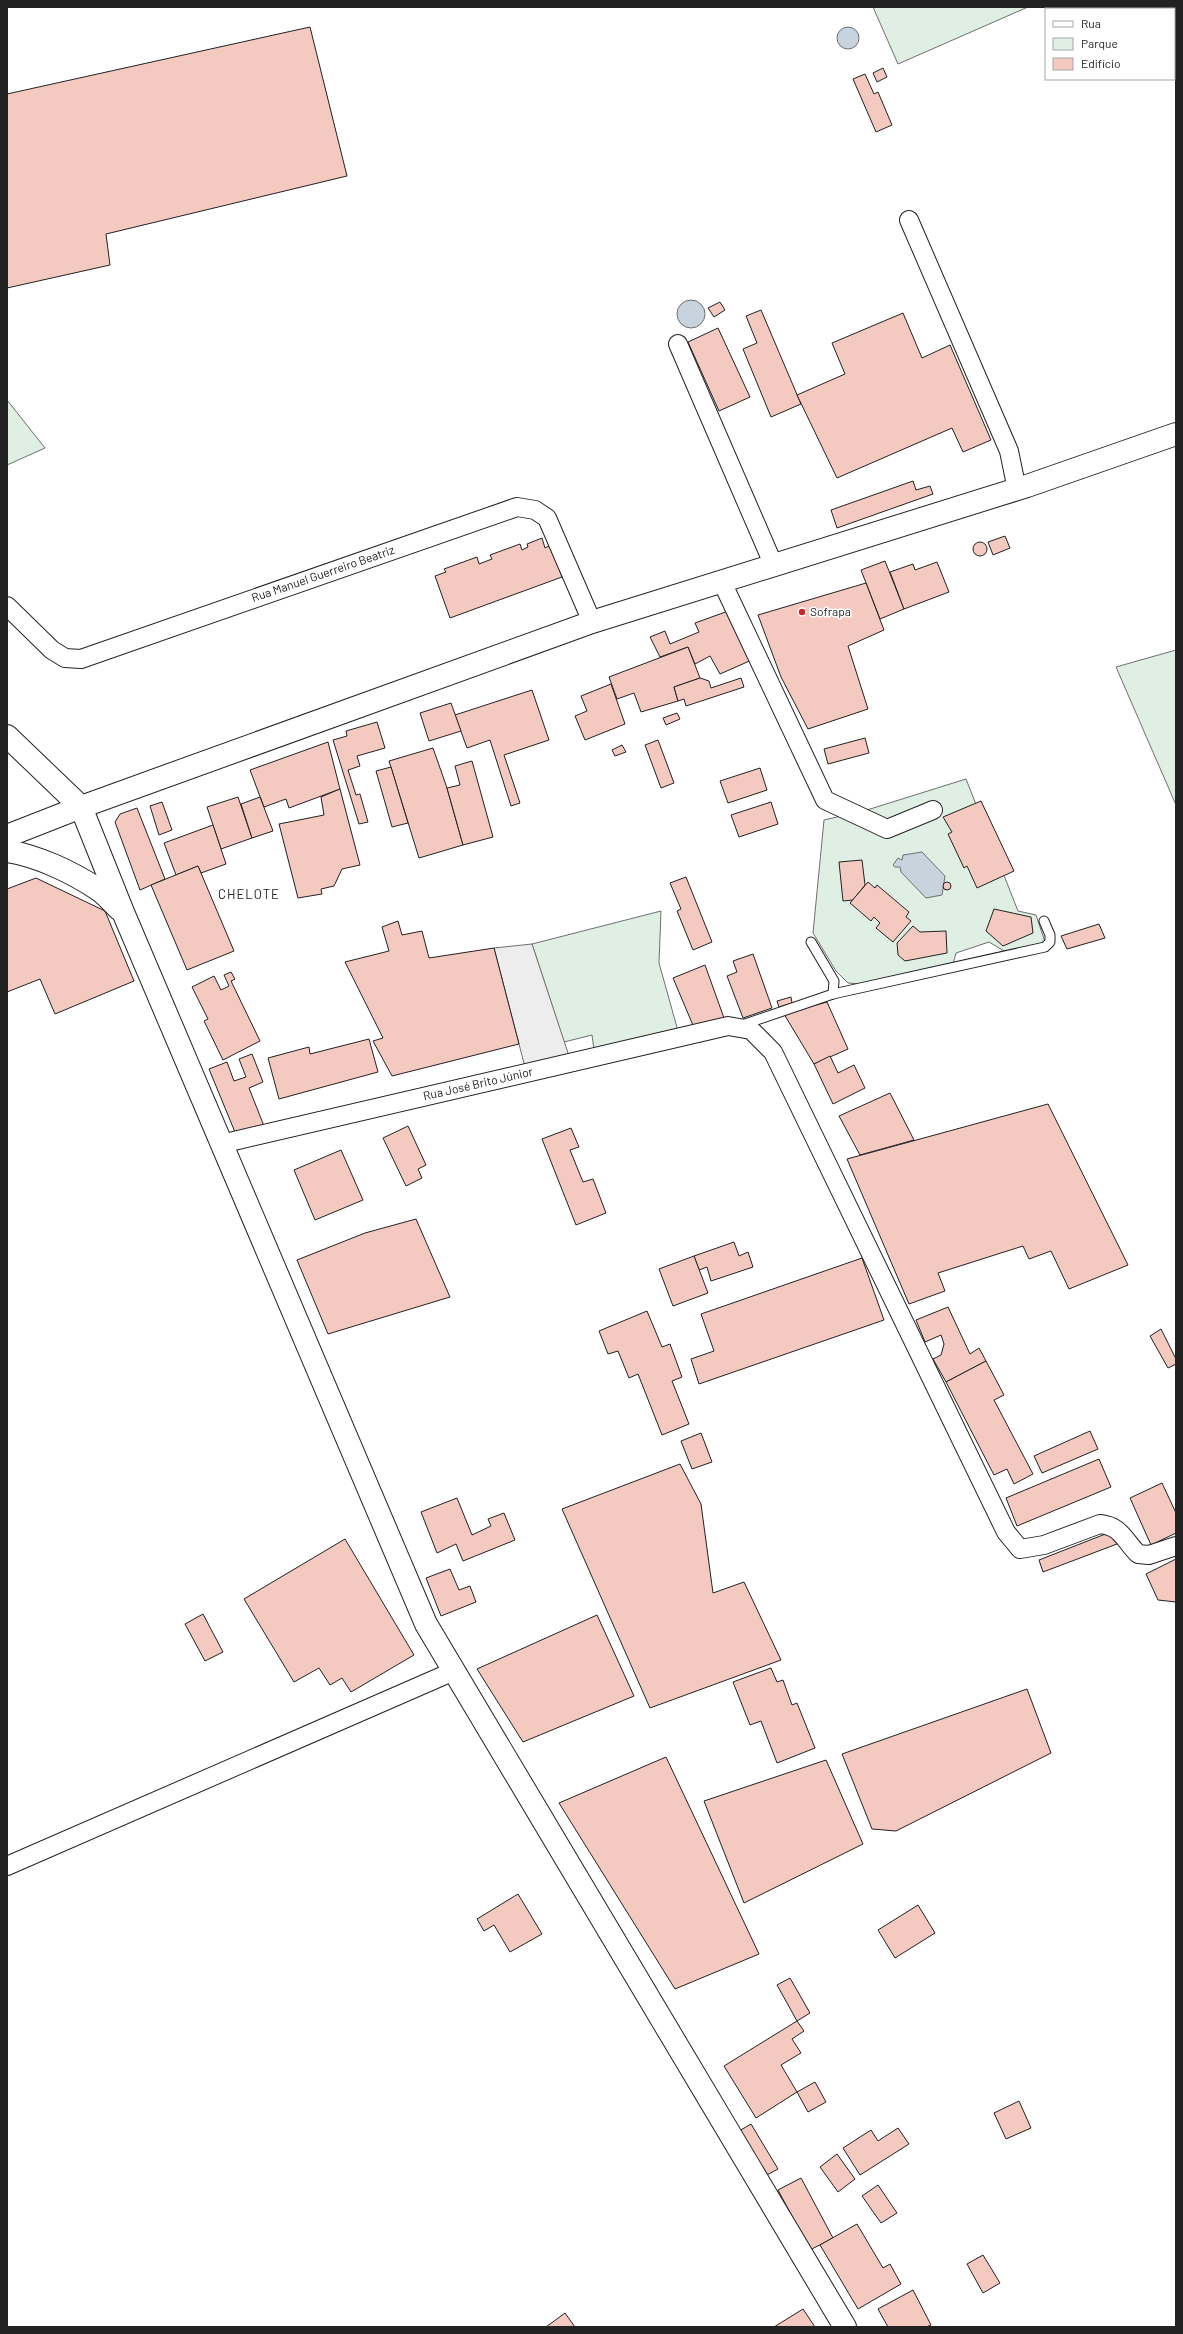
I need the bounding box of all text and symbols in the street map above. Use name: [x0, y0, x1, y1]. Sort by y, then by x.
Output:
legend: [1045, 8, 1175, 80]
text: Rua: [1081, 16, 1101, 30]
text: Parque: [1081, 36, 1118, 50]
text: Edifício: [1081, 56, 1121, 70]
street label: Rua Manuel Guerreiro Beatriz: [249, 542, 396, 604]
place label: Sofrapa: [810, 604, 851, 618]
marker: Sofrapa: [797, 607, 807, 617]
district label: CHELOTE: [218, 886, 280, 902]
street label: Rua José Brito Júnior: [422, 1063, 535, 1102]

